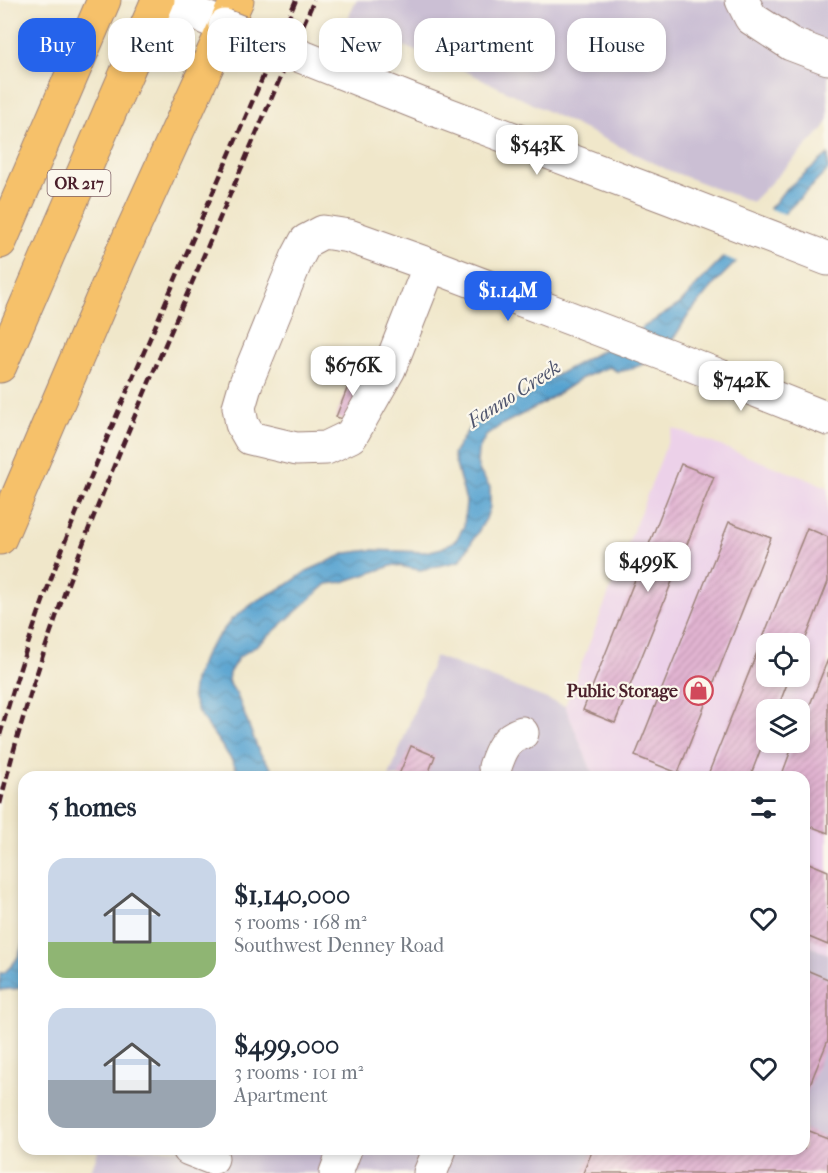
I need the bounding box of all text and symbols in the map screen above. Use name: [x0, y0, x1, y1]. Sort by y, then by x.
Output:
chip: Buy: [18, 18, 96, 72]
chip: Rent: [108, 18, 195, 72]
chip: Filters: [207, 18, 307, 72]
chip: New: [319, 18, 402, 72]
chip: Apartment: [414, 18, 555, 72]
chip: House: [567, 18, 666, 72]
pin: $543K: [495, 125, 579, 176]
text: $543K: [510, 133, 564, 156]
road number: OR 217: [48, 170, 110, 196]
pin: $1.14M: [459, 271, 557, 322]
text: $1.14M: [478, 279, 538, 302]
pin: $676K: [311, 346, 395, 397]
text: $676K: [325, 354, 381, 377]
water label: Fanno Creek: [462, 355, 565, 433]
pin: $742K: [699, 361, 783, 412]
text: $742K: [713, 369, 769, 392]
pin: $499K: [606, 542, 690, 593]
text: $499K: [619, 550, 677, 573]
map controls: [756, 633, 810, 753]
button: locate: [756, 633, 810, 687]
shop icon: Public Storage: [683, 675, 715, 707]
place label: Public Storage: [567, 681, 678, 702]
button: layers: [756, 699, 810, 753]
icon: filters: [747, 791, 780, 824]
text: 5 homes: [48, 792, 136, 823]
text: $1,140,000: [234, 880, 350, 911]
icon: home: [96, 882, 168, 954]
icon: heart: [747, 902, 780, 935]
text: 5 rooms · 168 m²: [234, 911, 367, 934]
text: Southwest Denney Road: [234, 934, 444, 957]
text: $499,000: [234, 1030, 339, 1061]
icon: home: [96, 1032, 168, 1104]
icon: heart: [747, 1052, 780, 1085]
text: 3 rooms · 101 m²: [234, 1061, 363, 1084]
text: Apartment: [234, 1084, 328, 1107]

